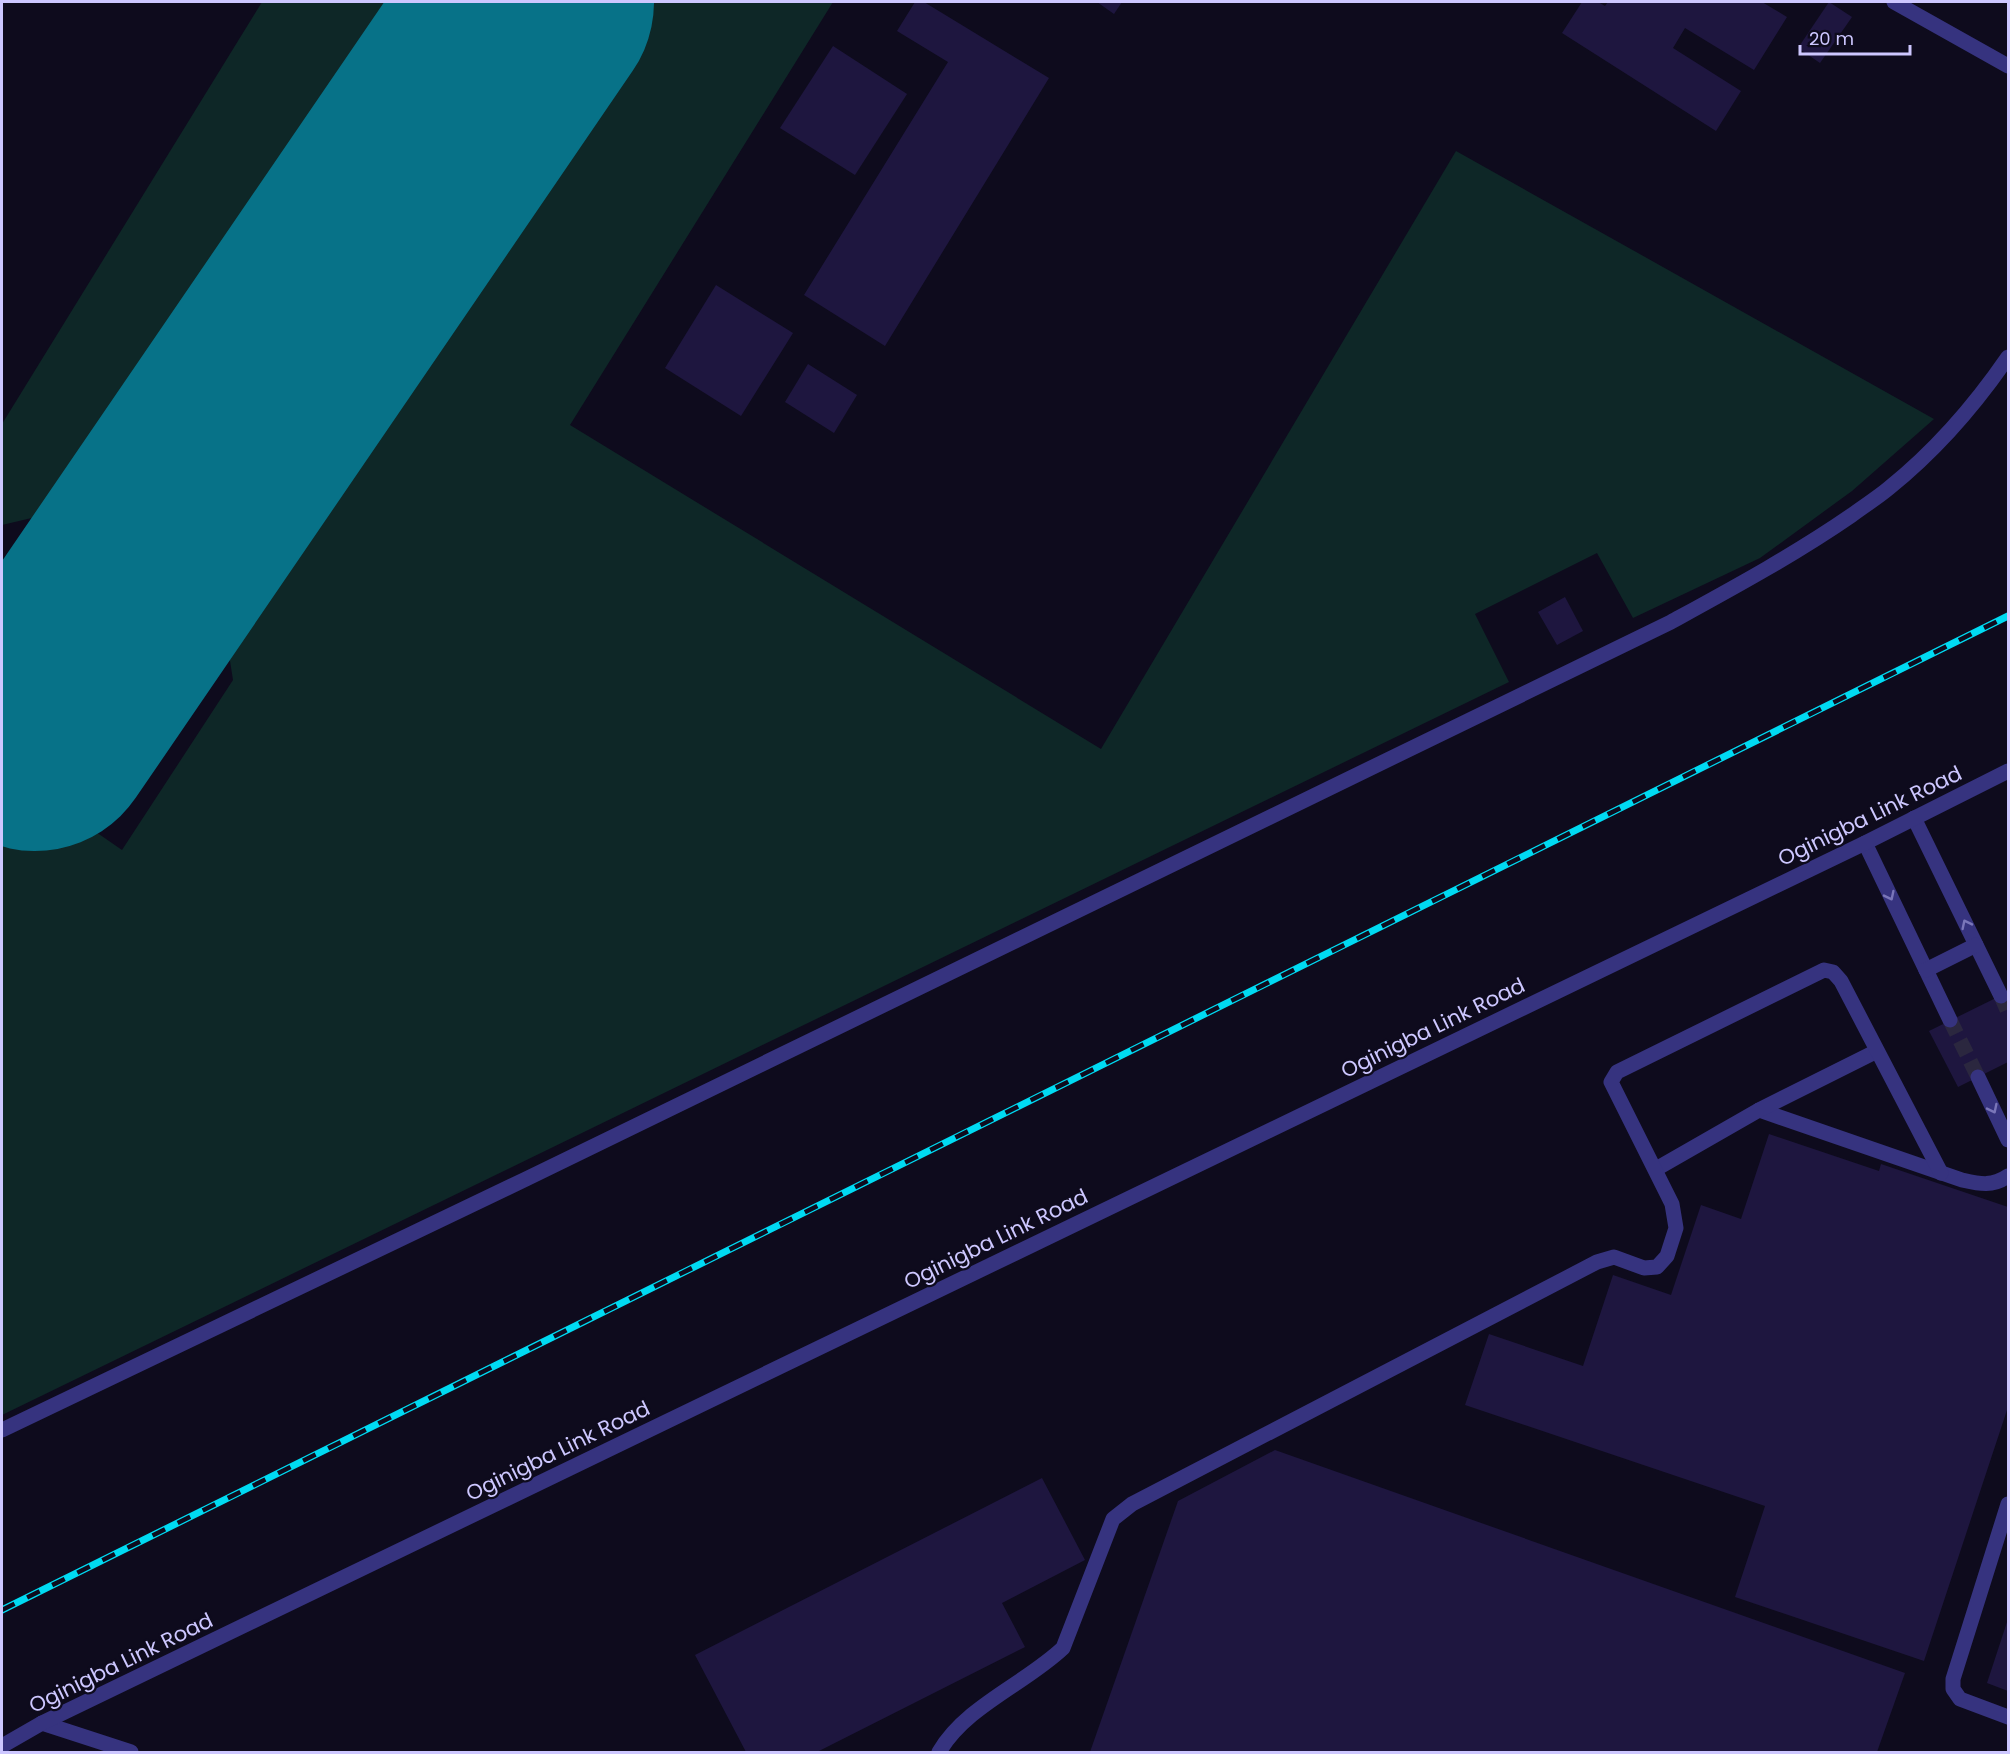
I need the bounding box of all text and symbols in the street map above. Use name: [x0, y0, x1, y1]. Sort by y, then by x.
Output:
scale bar: [1800, 18, 1910, 56]
text: 20 m: [1809, 26, 1854, 51]
street label: Oginigba Link Road: [1773, 758, 1967, 873]
one-way arrow: [1883, 889, 1894, 900]
one-way arrow: [1961, 920, 1973, 931]
street label: Oginigba Link Road: [1336, 970, 1530, 1085]
one-way arrow: [1986, 1102, 1997, 1113]
street label: Oginigba Link Road: [899, 1181, 1093, 1296]
street label: Oginigba Link Road: [461, 1393, 655, 1508]
street label: Oginigba Link Road: [24, 1605, 218, 1720]

